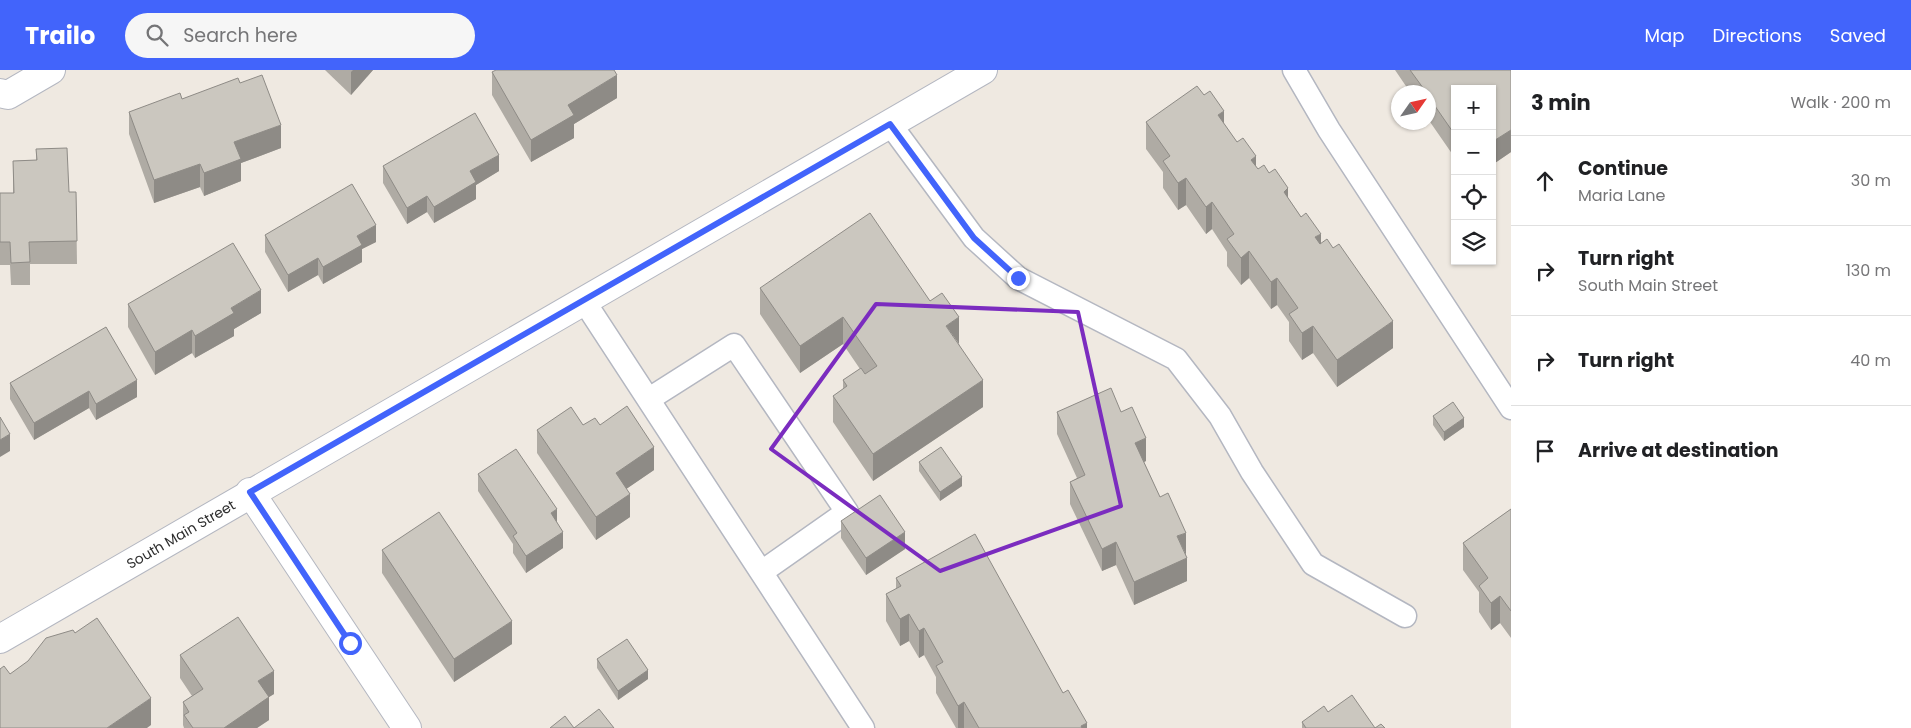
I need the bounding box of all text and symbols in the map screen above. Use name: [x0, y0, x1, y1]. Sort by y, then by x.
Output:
search box: [125, 13, 475, 58]
text: Trailo: [25, 19, 95, 52]
icon: search: [143, 21, 171, 49]
text: Search here: [183, 22, 298, 49]
text: Map: [1645, 23, 1684, 48]
text: Directions: [1712, 23, 1802, 48]
text: Saved: [1830, 23, 1886, 48]
north arrow: [1391, 85, 1436, 130]
map controls: [1451, 85, 1496, 265]
button: +: [1451, 85, 1496, 130]
text: 3 min: [1531, 88, 1591, 117]
text: Walk · 200 m: [1790, 91, 1891, 114]
button: −: [1451, 130, 1496, 175]
text: Continue: [1578, 155, 1668, 182]
icon: ahead: [1531, 167, 1559, 195]
text: 30 m: [1851, 169, 1891, 192]
button: locate: [1451, 175, 1496, 220]
text: Maria Lane: [1578, 184, 1665, 207]
button: layers: [1451, 220, 1496, 265]
text: Turn right: [1578, 245, 1674, 272]
icon: right: [1531, 257, 1559, 285]
text: 130 m: [1846, 259, 1891, 282]
route end: [1007, 267, 1030, 290]
text: South Main Street: [1578, 274, 1718, 297]
icon: right: [1531, 347, 1559, 375]
text: Turn right: [1578, 347, 1674, 374]
text: 40 m: [1850, 349, 1891, 372]
icon: arrive: [1531, 437, 1559, 465]
text: Arrive at destination: [1578, 437, 1779, 464]
street label: South Main Street: [123, 495, 239, 574]
route start: [339, 632, 362, 655]

